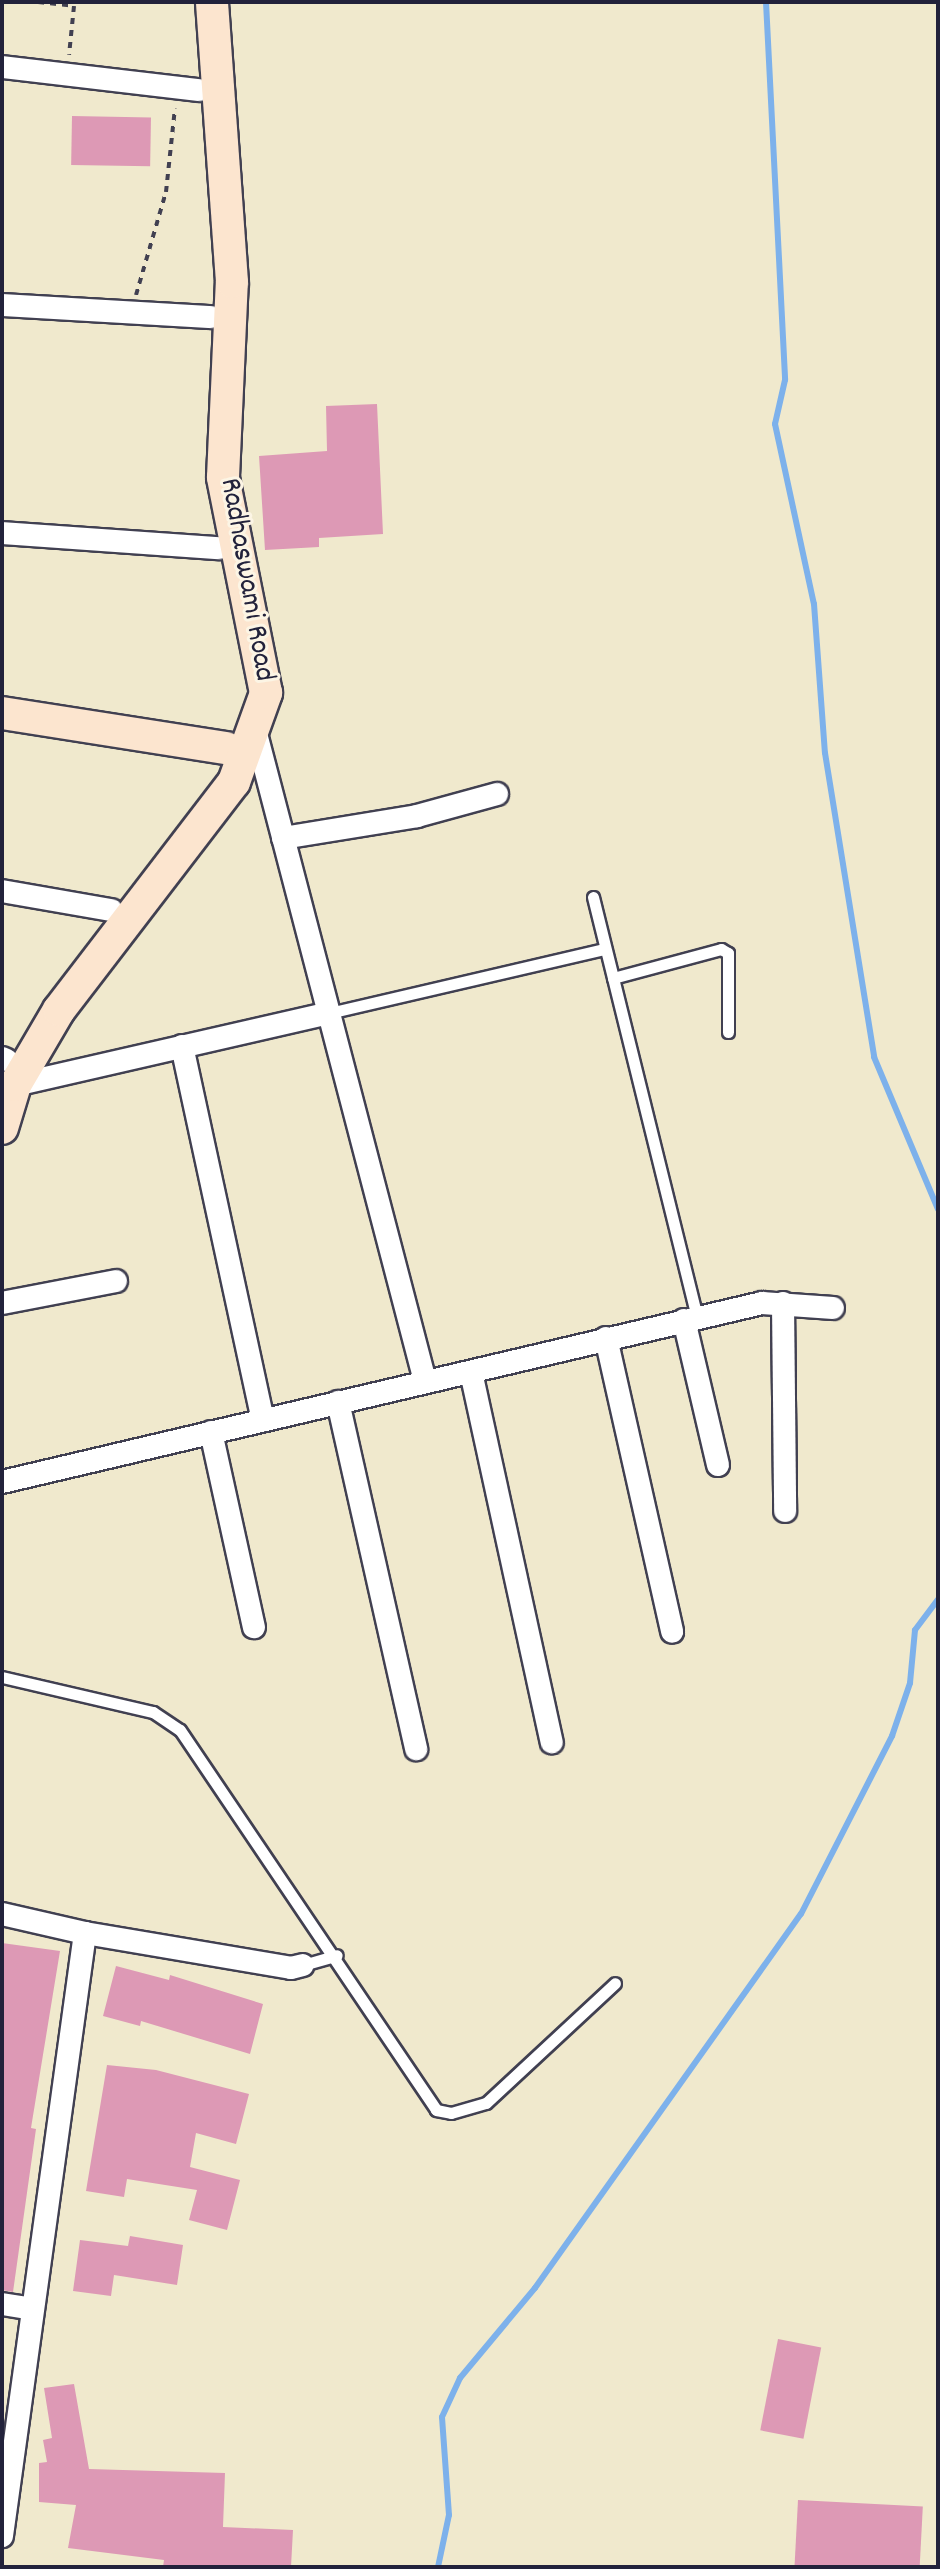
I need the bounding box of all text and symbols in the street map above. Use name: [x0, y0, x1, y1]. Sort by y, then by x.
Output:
street label: Radhaswami Road: [209, 476, 281, 684]

